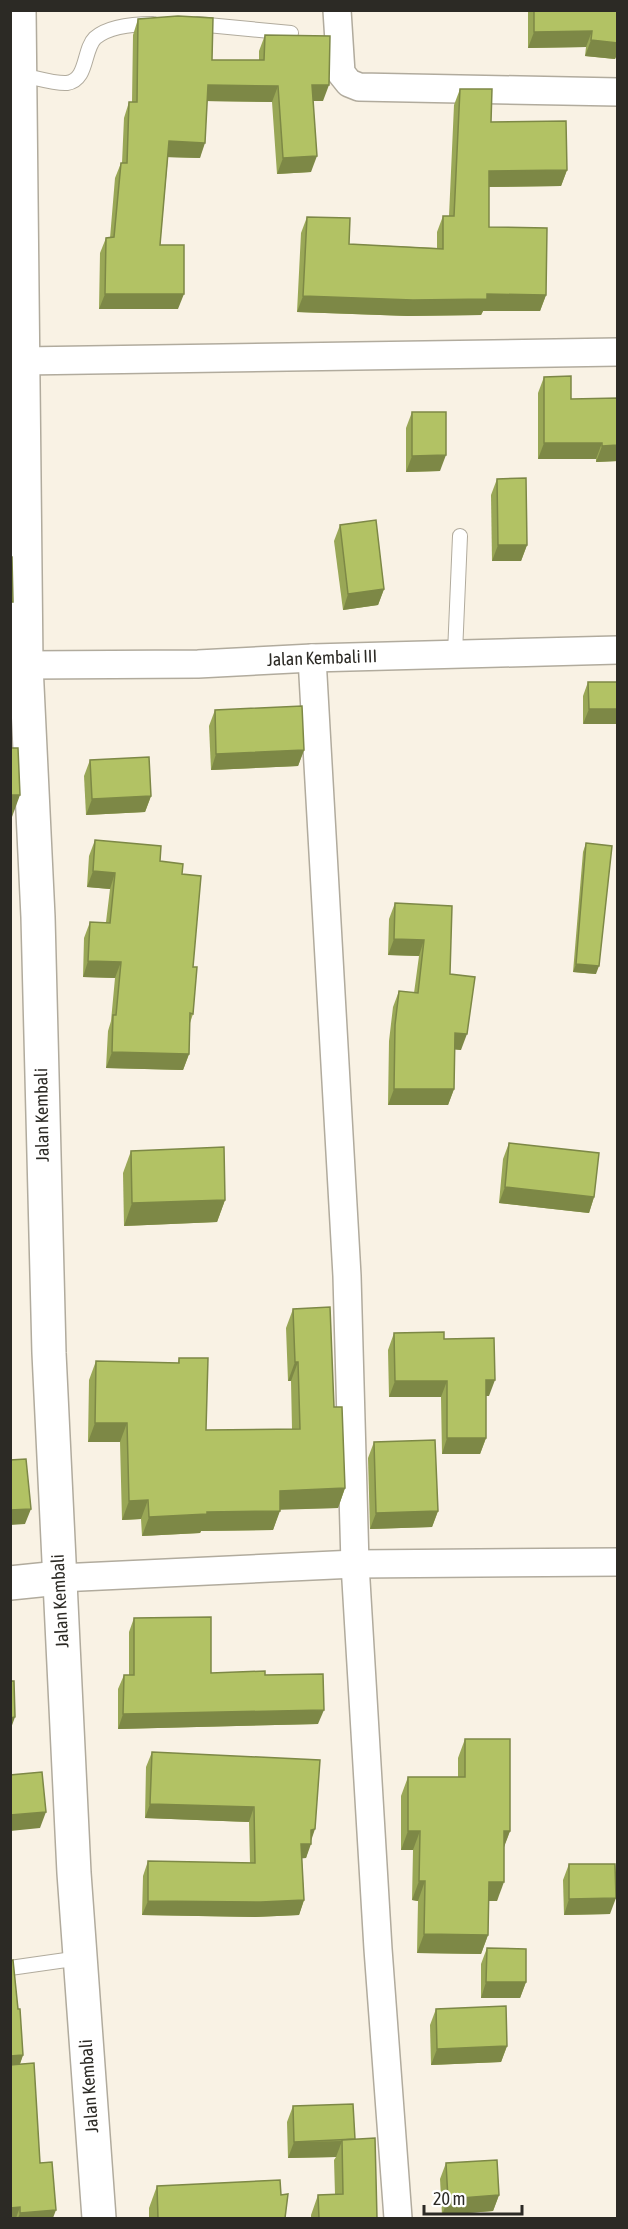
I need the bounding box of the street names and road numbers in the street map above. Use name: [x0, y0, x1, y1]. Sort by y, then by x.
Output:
street label: Jalan Kembali III: [267, 645, 377, 670]
street label: Jalan Kembali: [30, 1068, 53, 1162]
street label: Jalan Kembali: [47, 1554, 72, 1648]
street label: Jalan Kembali: [75, 2038, 102, 2134]

